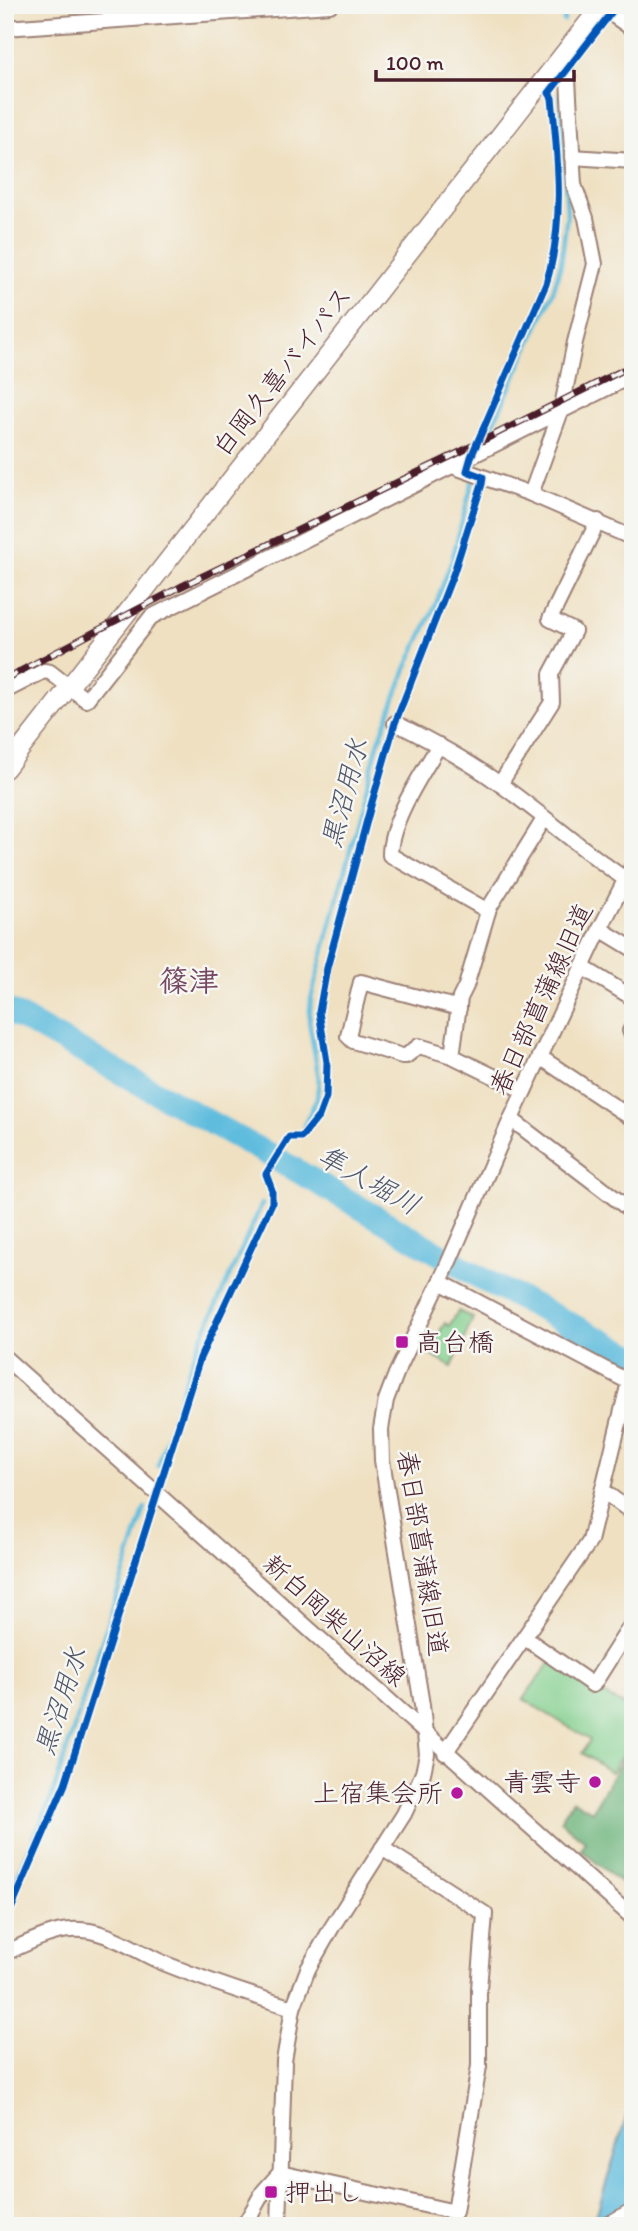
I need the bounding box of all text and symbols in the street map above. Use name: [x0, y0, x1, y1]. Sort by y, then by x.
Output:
scale bar: [376, 38, 573, 82]
text: 100 m: [386, 50, 444, 75]
street label: 白岡久喜バイパス: [206, 279, 358, 463]
water label: 黒沼用水: [313, 735, 375, 851]
street label: 春日部菖蒲線旧道: [483, 898, 599, 1100]
district label: 篠津: [159, 962, 219, 999]
water label: 隼人堀川: [312, 1138, 426, 1222]
place label: 高台橋: [416, 1326, 494, 1358]
marker: 高台橋: [394, 1334, 410, 1350]
street label: 春日部菖蒲線旧道: [391, 1448, 455, 1658]
street label: 新白岡柴山沼線: [257, 1547, 413, 1693]
water label: 黒沼用水: [27, 1642, 93, 1760]
place label: 青雲寺: [503, 1766, 581, 1798]
marker: 青雲寺: [587, 1774, 603, 1790]
place label: 上宿集会所: [313, 1777, 443, 1809]
marker: 上宿集会所: [449, 1785, 465, 1801]
place label: 押出し: [285, 2176, 363, 2208]
marker: 押出し: [263, 2184, 279, 2200]

